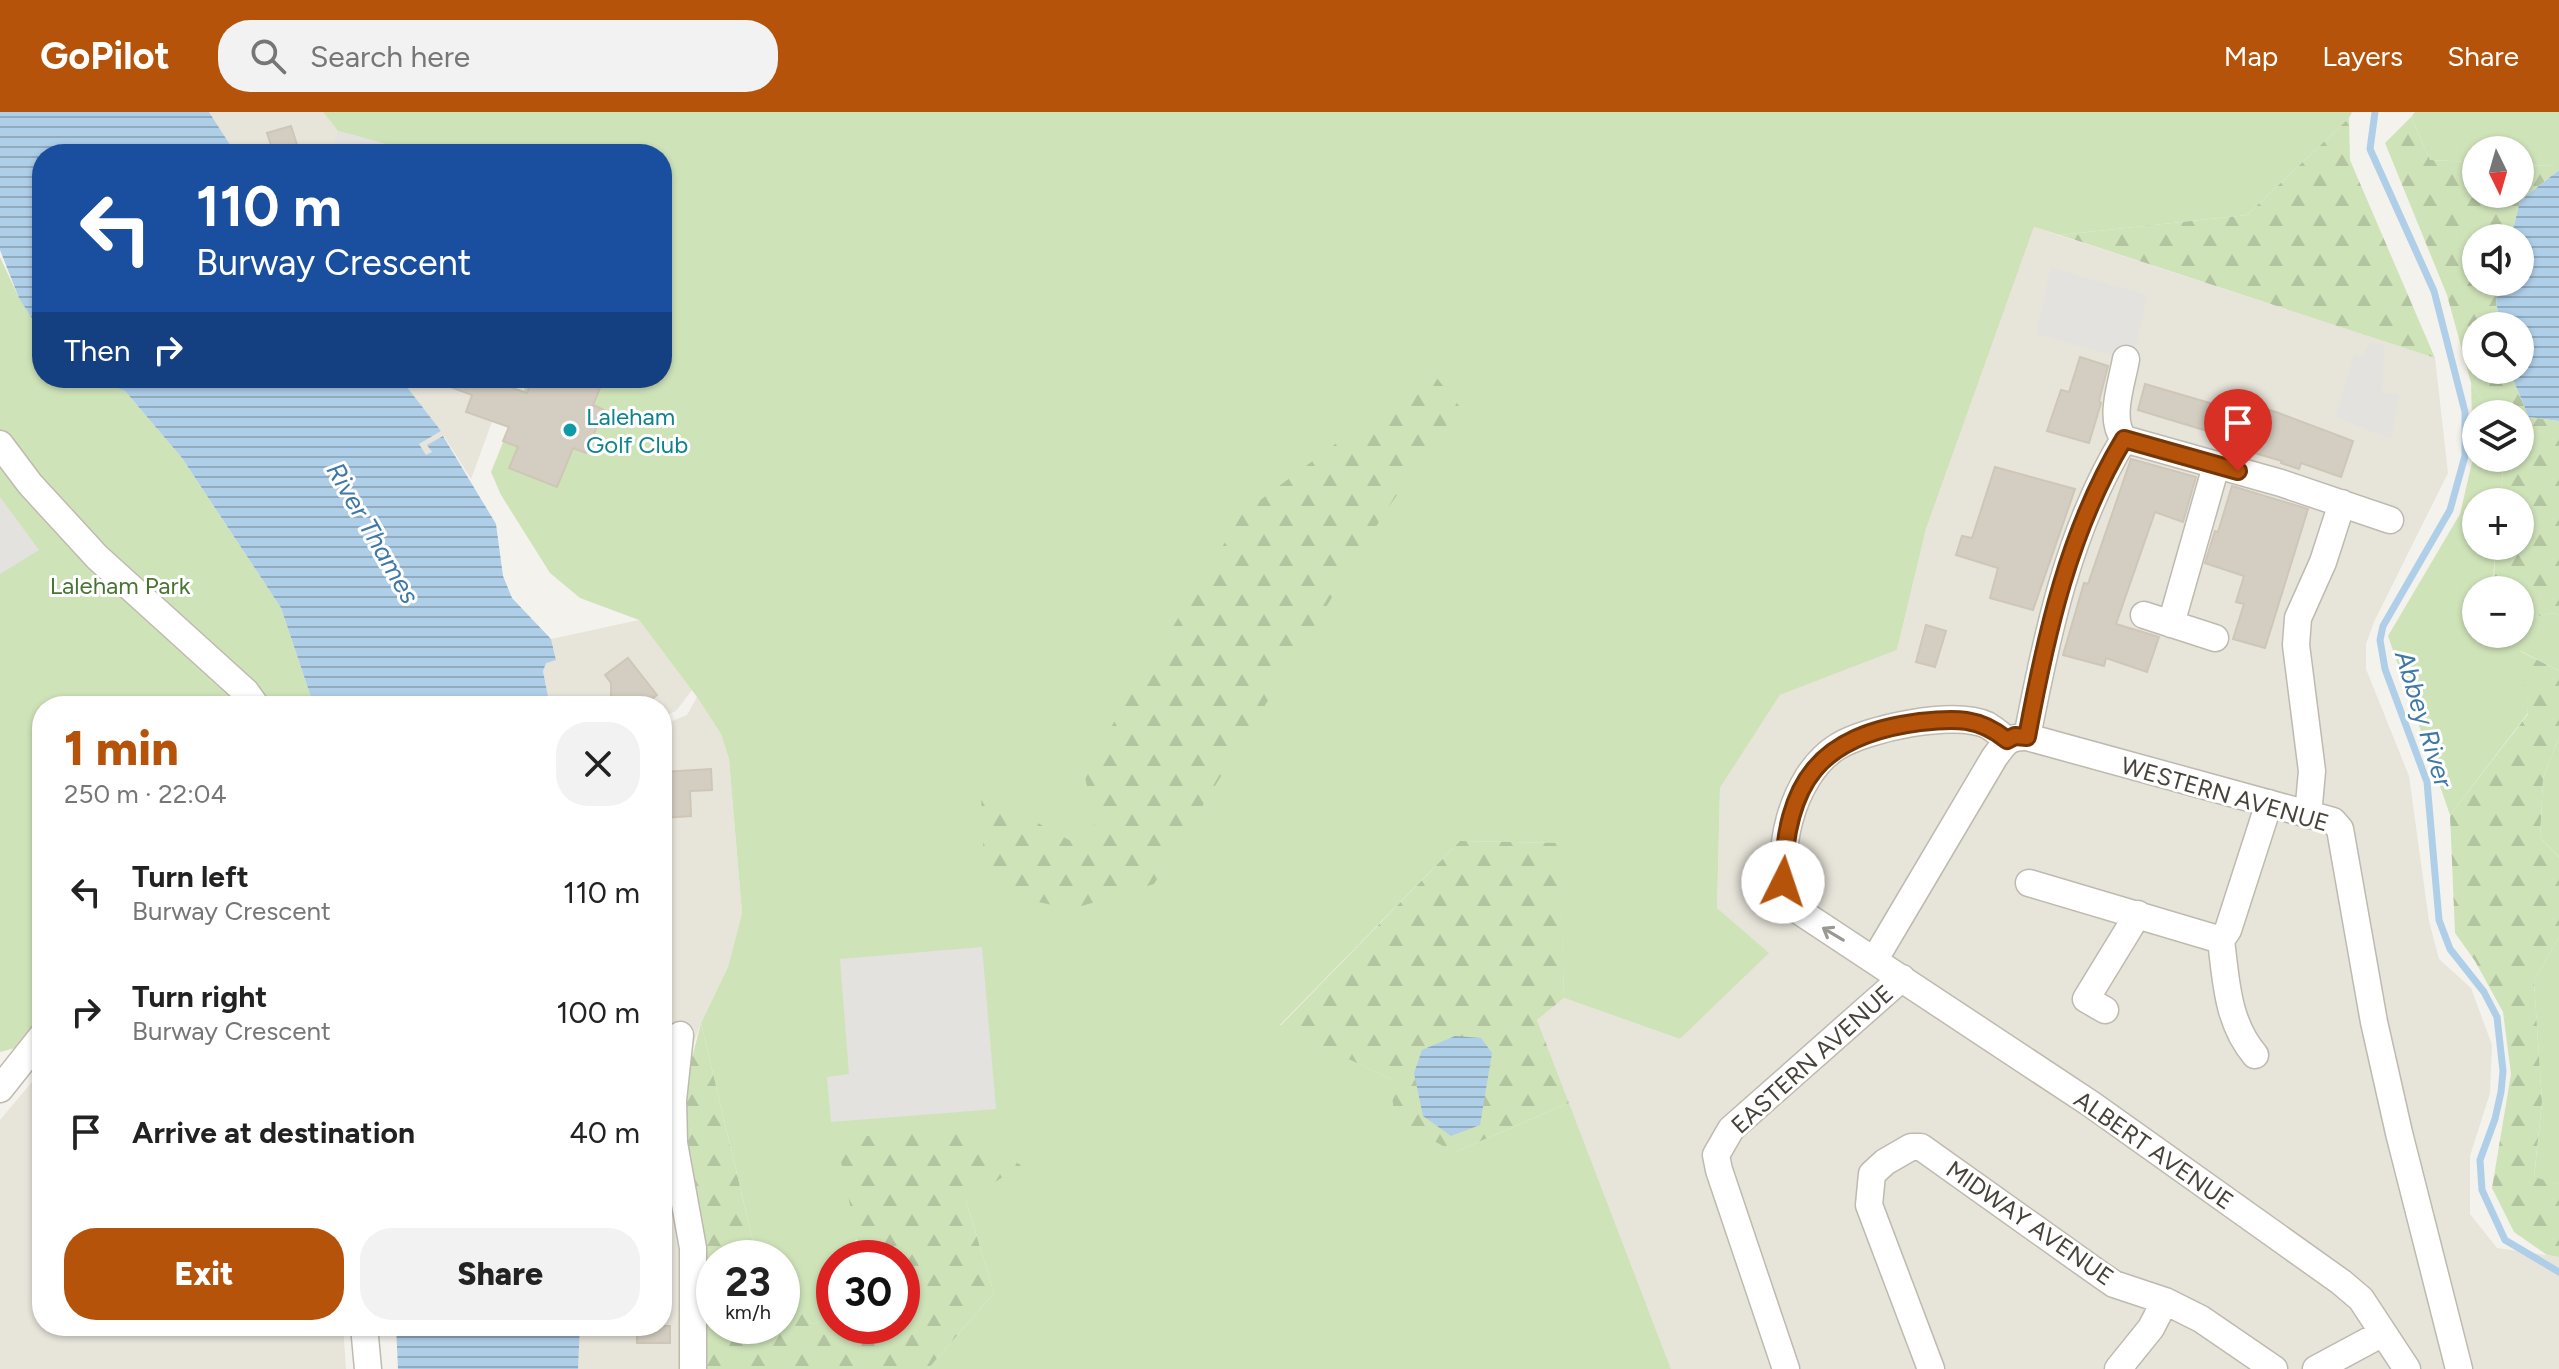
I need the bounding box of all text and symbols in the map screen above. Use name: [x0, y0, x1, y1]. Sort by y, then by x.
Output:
search box: [218, 20, 778, 92]
text: GoPilot: [40, 33, 170, 79]
icon: search: [246, 34, 290, 78]
text: Search here: [310, 38, 470, 75]
text: Map: [2224, 39, 2278, 73]
text: Layers: [2322, 39, 2403, 73]
text: Share: [2447, 39, 2519, 73]
north arrow: [2462, 136, 2534, 208]
map controls: [2462, 136, 2534, 648]
text: 110 m: [196, 173, 342, 240]
icon: left: [64, 176, 168, 280]
button: sound: [2462, 224, 2534, 296]
text: Burway Crescent: [196, 241, 471, 284]
button: search: [2462, 312, 2534, 384]
icon: right: [146, 328, 190, 372]
text: Then: [64, 332, 130, 369]
pin: [2204, 389, 2272, 471]
button: layers: [2462, 400, 2534, 472]
icon: arrive: [2216, 401, 2260, 445]
place label: Laleham Golf Club: [586, 402, 688, 459]
marker: Laleham Golf Club: [561, 421, 579, 439]
water label: River Thames: [320, 457, 426, 609]
button: +: [2462, 488, 2534, 560]
park label: Laleham Park: [50, 571, 191, 600]
button: −: [2462, 576, 2534, 648]
water label: Abbey River: [2388, 646, 2460, 792]
text: 1 min: [64, 719, 179, 777]
button: close: [556, 722, 640, 806]
street label: WESTERN AVENUE: [2118, 750, 2332, 838]
text: 250 m · 22:04: [64, 778, 227, 810]
position arrow: [1741, 840, 1825, 924]
text: Turn left: [132, 858, 249, 895]
icon: left: [64, 870, 108, 914]
text: 110 m: [563, 874, 640, 911]
text: Burway Crescent: [132, 895, 331, 927]
one-way arrow: [1822, 926, 1845, 942]
text: Turn right: [132, 978, 267, 1015]
street label: EASTERN AVENUE: [1725, 979, 1899, 1139]
icon: right: [64, 990, 108, 1034]
text: 100 m: [556, 994, 640, 1031]
text: Burway Crescent: [132, 1015, 331, 1047]
street label: ALBERT AVENUE: [2069, 1084, 2239, 1216]
icon: arrive: [64, 1110, 108, 1154]
text: Arrive at destination: [132, 1114, 415, 1151]
text: 40 m: [569, 1114, 640, 1151]
street label: MIDWAY AVENUE: [1941, 1154, 2119, 1292]
button: Exit: [64, 1228, 344, 1320]
button: Share: [360, 1228, 640, 1320]
speed limit sign: 30: [816, 1240, 920, 1344]
text: 23: [725, 1258, 771, 1306]
text: km/h: [725, 1300, 771, 1324]

